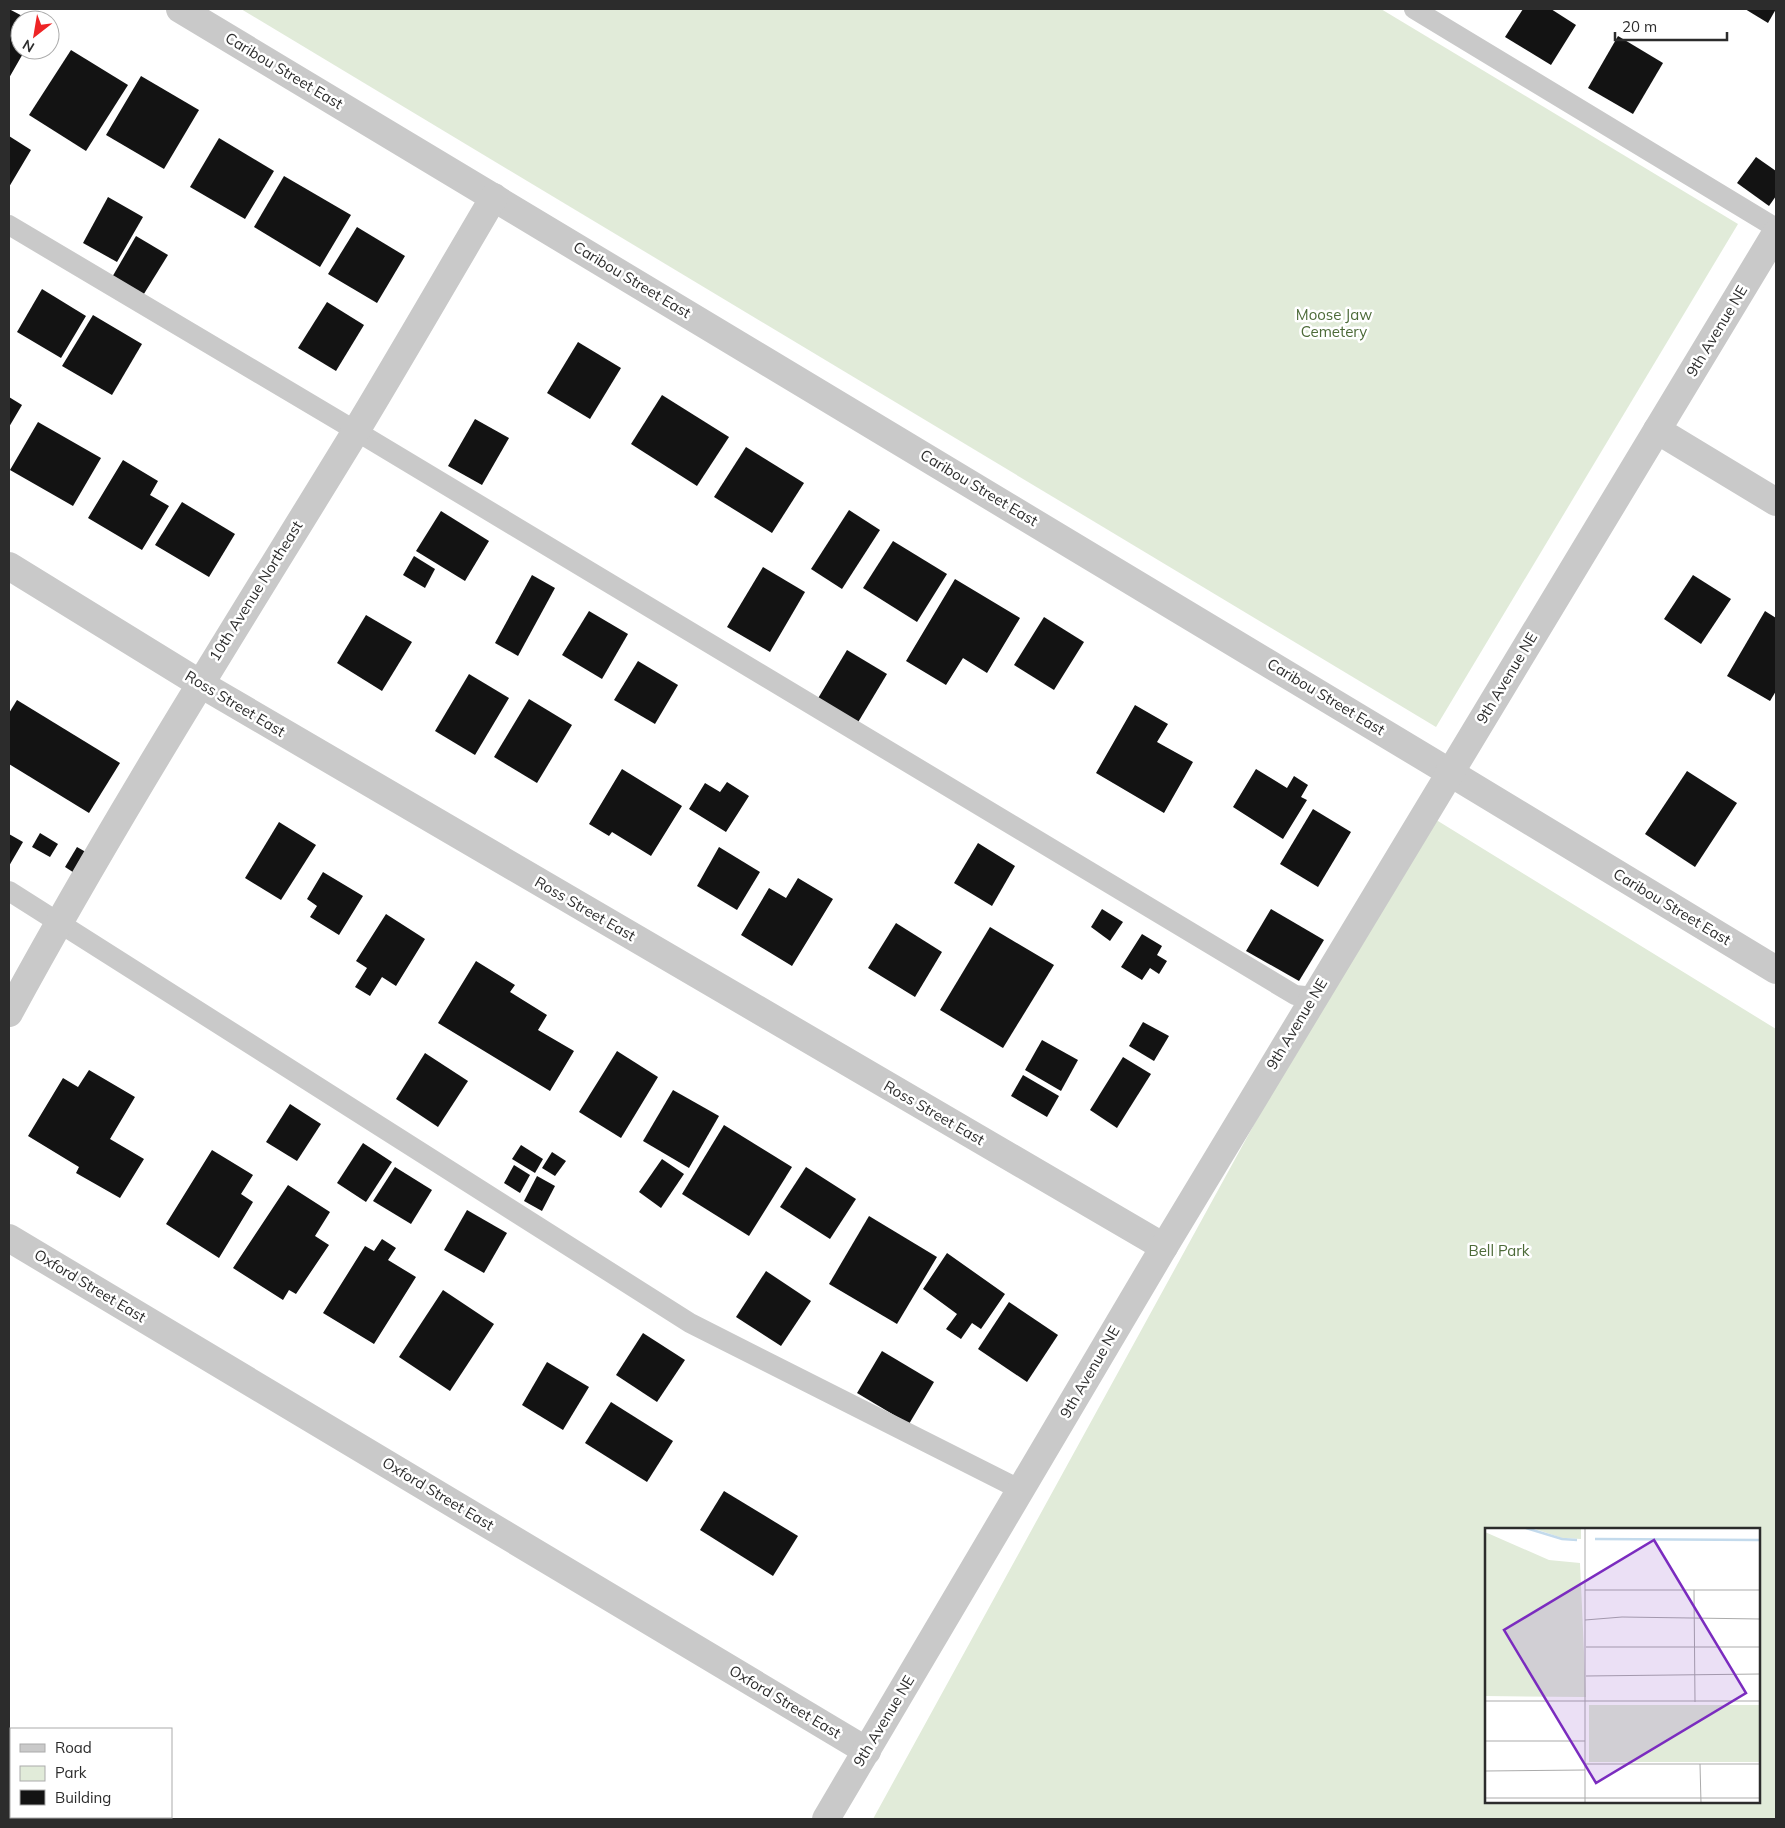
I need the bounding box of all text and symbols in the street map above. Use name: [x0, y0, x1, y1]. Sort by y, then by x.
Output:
north arrow: [10, 10, 60, 60]
scale bar: [1615, 10, 1728, 42]
text: 20 m: [1622, 17, 1657, 36]
street label: Caribou Street East: [222, 28, 347, 113]
text: N: [19, 36, 37, 57]
street label: Caribou Street East: [570, 237, 695, 322]
street label: 9th Avenue NE: [1682, 281, 1751, 380]
park label: Moose Jaw Cemetery: [1296, 305, 1372, 341]
street label: Caribou Street East: [917, 445, 1042, 530]
street label: 10th Avenue Northeast: [205, 517, 306, 664]
street label: 9th Avenue NE: [1472, 628, 1541, 727]
street label: Caribou Street East: [1264, 654, 1389, 739]
street label: Ross Street East: [182, 666, 289, 741]
street label: Caribou Street East: [1610, 864, 1735, 949]
street label: Ross Street East: [531, 872, 639, 945]
street label: 9th Avenue NE: [1262, 974, 1331, 1073]
street label: Ross Street East: [880, 1076, 988, 1149]
park label: Bell Park: [1469, 1241, 1530, 1260]
street label: Oxford Street East: [31, 1245, 150, 1326]
street label: 9th Avenue NE: [1056, 1322, 1124, 1421]
street label: Oxford Street East: [379, 1453, 498, 1534]
inset map: [1485, 1528, 1760, 1803]
street label: Oxford Street East: [726, 1661, 845, 1742]
street label: 9th Avenue NE: [849, 1671, 918, 1770]
legend: [10, 1728, 172, 1818]
text: Road: [55, 1738, 92, 1757]
text: Park: [55, 1763, 87, 1782]
text: Building: [55, 1788, 111, 1807]

